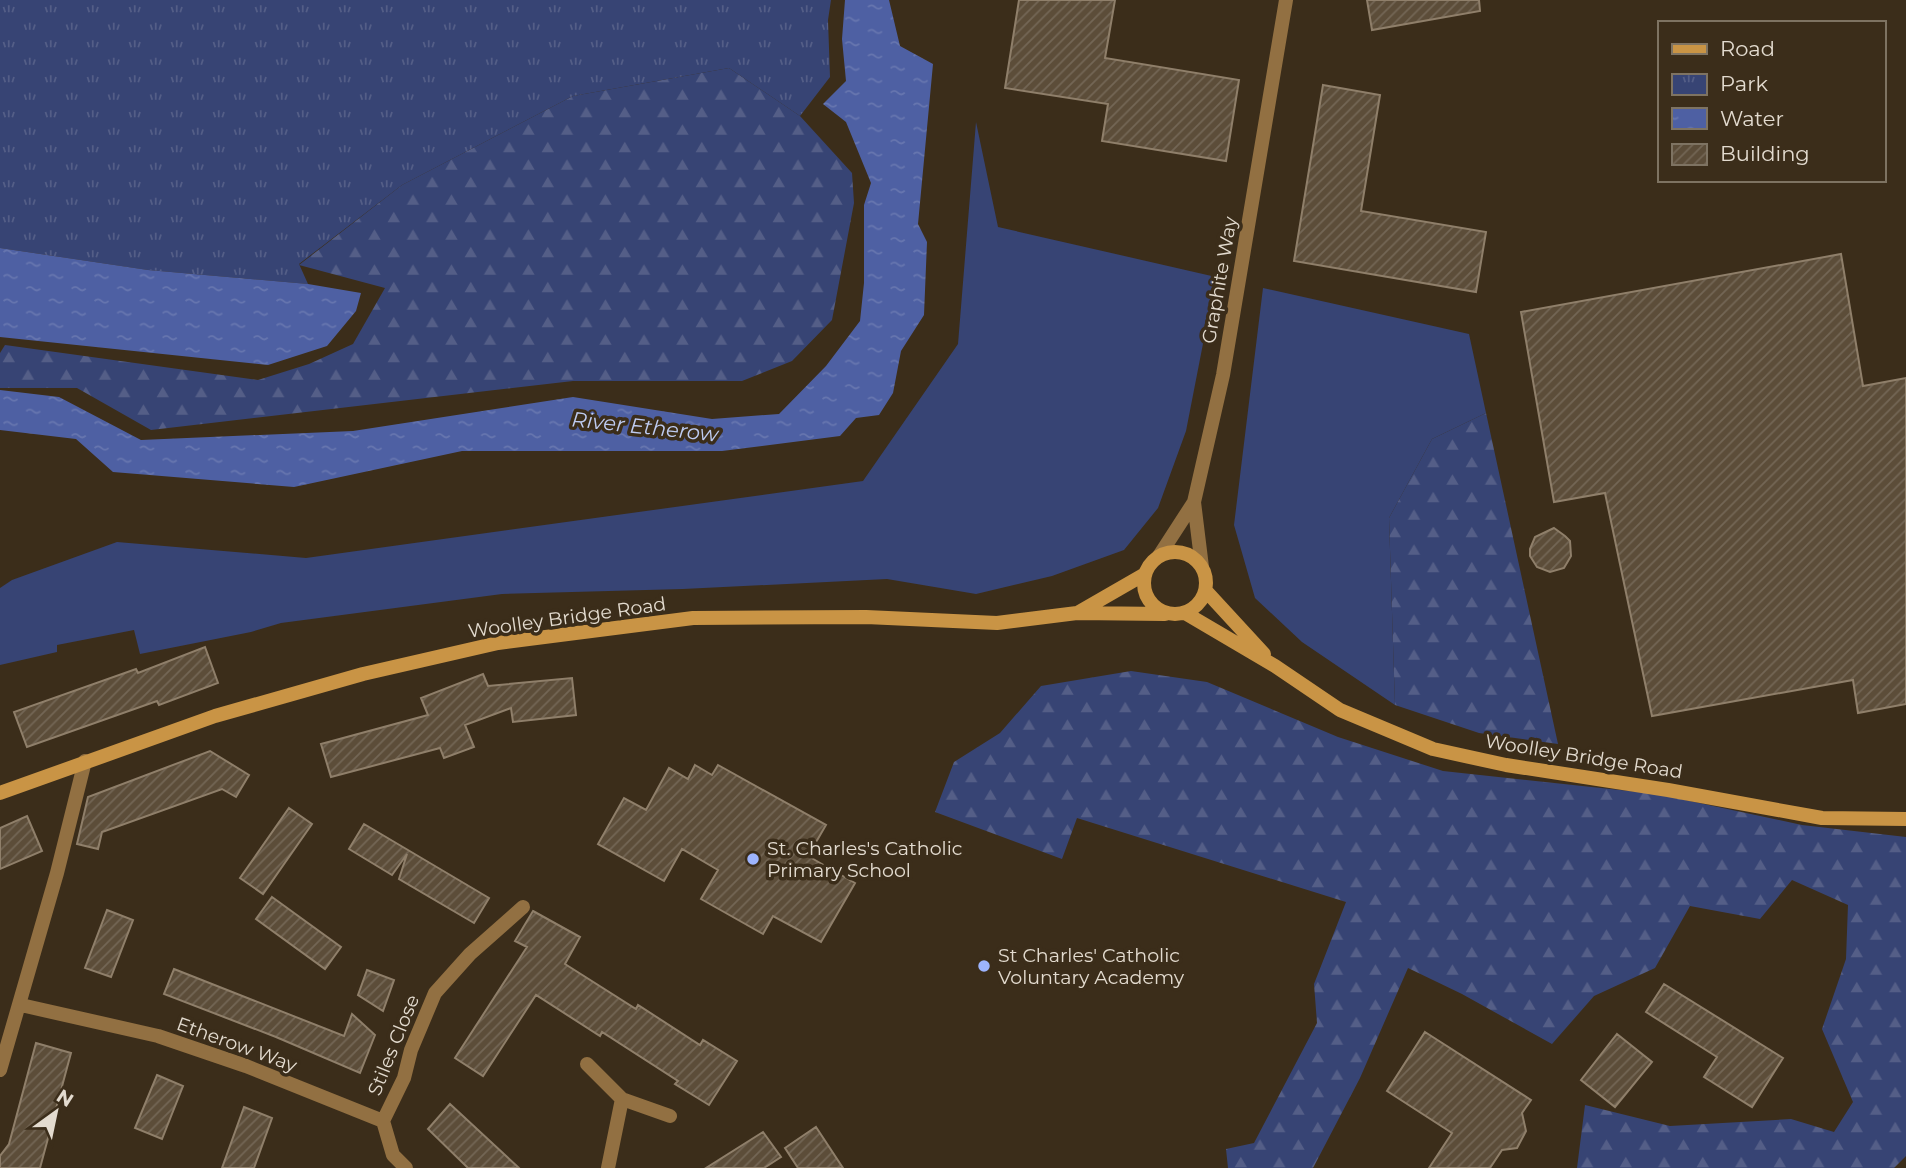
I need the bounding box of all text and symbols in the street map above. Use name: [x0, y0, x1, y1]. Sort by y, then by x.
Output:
legend: [1658, 21, 1885, 182]
text: Road: [1720, 36, 1775, 61]
text: Park: [1720, 71, 1768, 96]
text: Water: [1720, 106, 1784, 131]
text: Building: [1720, 141, 1810, 166]
street label: Graphite Way: [1197, 214, 1242, 345]
water label: River Etherow: [571, 406, 721, 447]
street label: Woolley Bridge Road: [467, 592, 668, 643]
street label: Woolley Bridge Road: [1484, 730, 1684, 783]
place label: St. Charles's Catholic Primary School: [767, 837, 962, 882]
marker: St. Charles's Catholic Primary School: [745, 851, 761, 867]
place label: St Charles' Catholic Voluntary Academy: [998, 944, 1185, 989]
marker: St Charles' Catholic Voluntary Academy: [976, 958, 992, 974]
street label: Stiles Close: [363, 991, 424, 1099]
street label: Etherow Way: [174, 1012, 301, 1077]
north arrow: [21, 1077, 91, 1147]
text: N: [52, 1084, 78, 1112]

